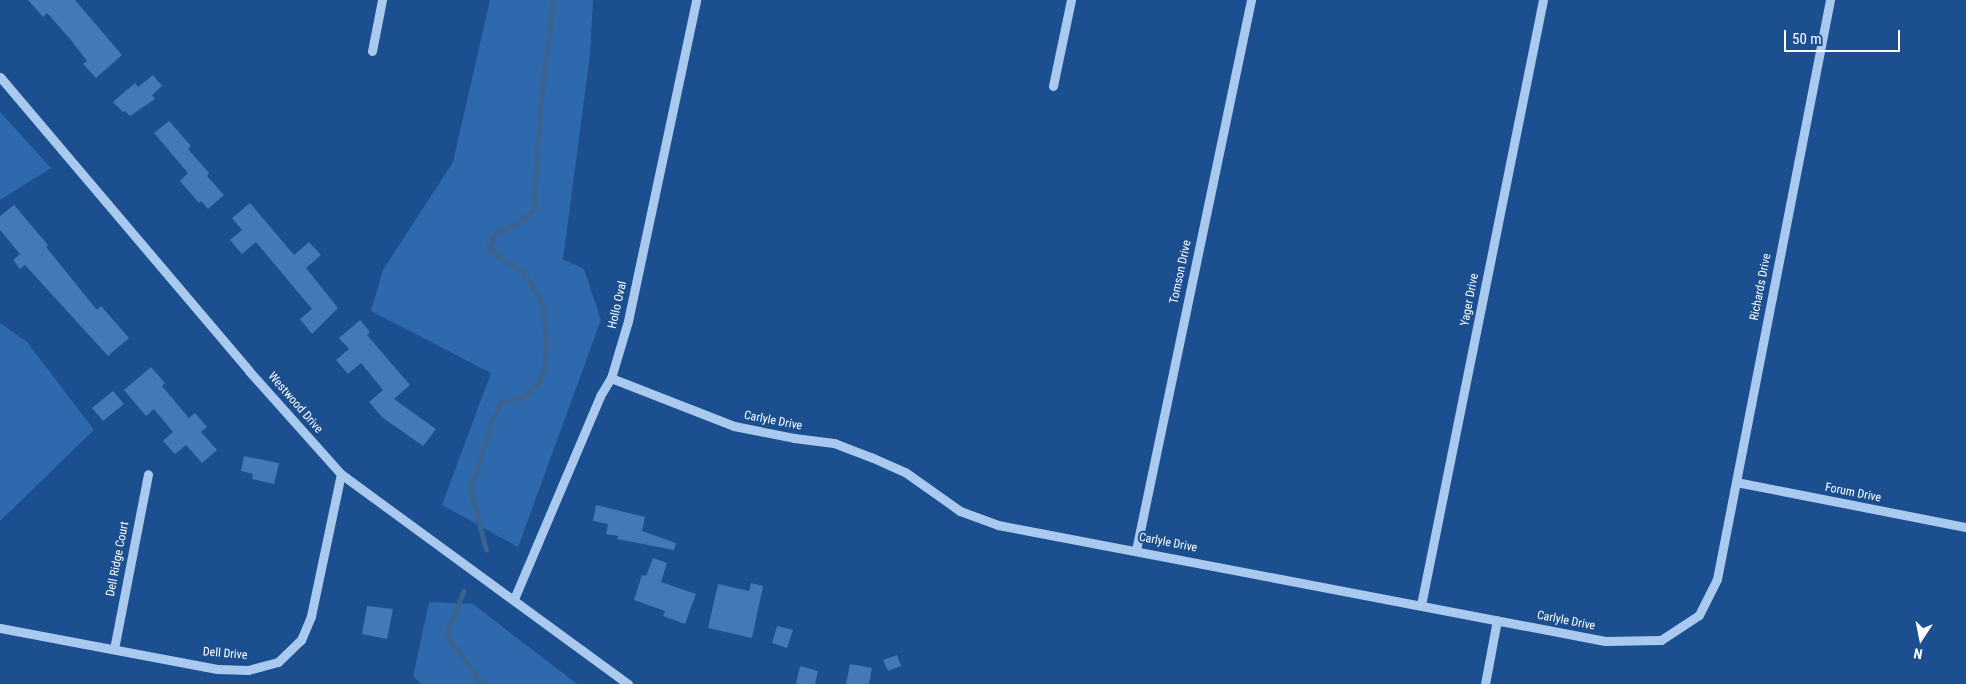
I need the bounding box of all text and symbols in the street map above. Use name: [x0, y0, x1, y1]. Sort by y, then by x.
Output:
scale bar: [1786, 20, 1902, 52]
text: 50 m: [1792, 30, 1822, 48]
street label: Tomson Drive: [1167, 239, 1195, 305]
street label: Richards Drive: [1747, 252, 1775, 322]
street label: Yager Drive: [1458, 272, 1482, 328]
street label: Hollo Oval: [606, 280, 630, 330]
street label: Westwood Drive: [265, 370, 325, 436]
street label: Carlyle Drive: [743, 408, 803, 434]
street label: Forum Drive: [1824, 481, 1882, 505]
street label: Dell Ridge Court: [104, 520, 132, 598]
street label: Carlyle Drive: [1138, 530, 1198, 556]
street label: Carlyle Drive: [1536, 608, 1596, 634]
north arrow: [1896, 614, 1946, 664]
street label: Dell Drive: [202, 645, 248, 663]
text: N: [1912, 645, 1924, 662]

